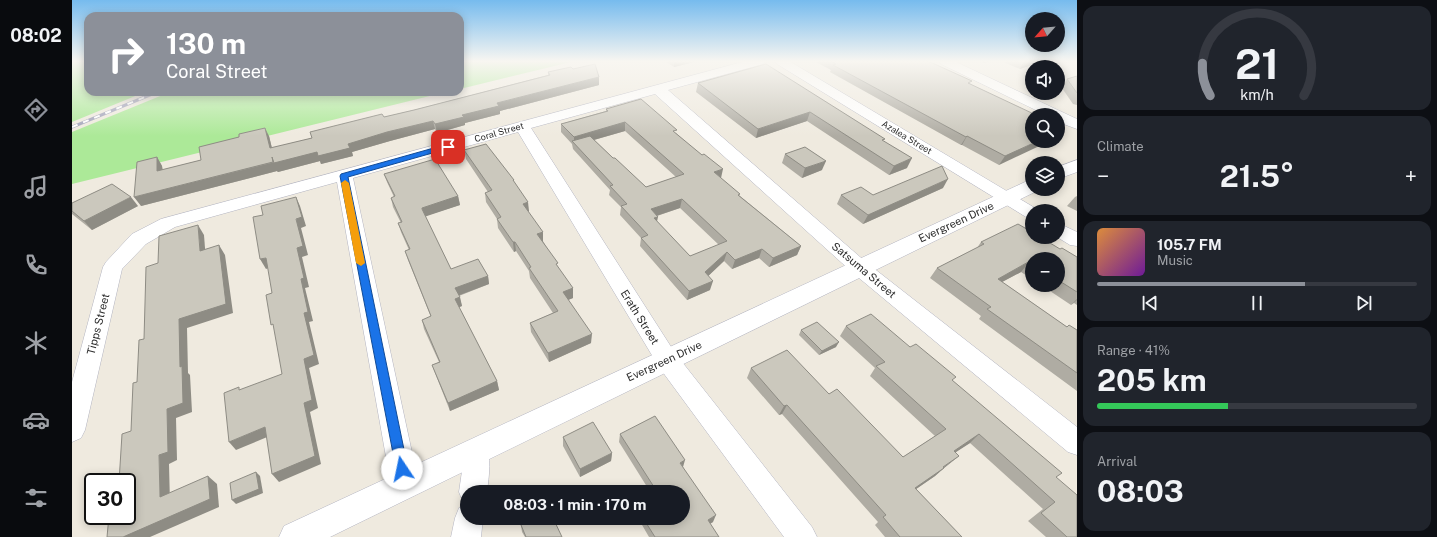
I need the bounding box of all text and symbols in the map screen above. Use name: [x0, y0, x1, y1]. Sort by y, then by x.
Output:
north arrow: [1025, 12, 1065, 52]
map controls: [1025, 12, 1065, 292]
text: 08:02: [10, 25, 62, 46]
text: 130 m: [166, 27, 246, 60]
icon: right: [100, 28, 152, 80]
text: 21: [1235, 39, 1279, 88]
button: sound: [1025, 60, 1065, 100]
text: Coral Street: [166, 61, 268, 82]
text: km/h: [1240, 86, 1274, 103]
icon: directions: [22, 96, 50, 124]
button: search: [1025, 108, 1065, 148]
street label: Azalea Street: [880, 118, 935, 157]
street label: Coral Street: [473, 120, 525, 144]
pin: [431, 130, 465, 164]
icon: arrive: [437, 136, 459, 158]
text: Climate: [1097, 139, 1144, 154]
button: layers: [1025, 156, 1065, 196]
text: 21.5°: [1220, 158, 1294, 194]
text: −: [1097, 163, 1109, 189]
text: +: [1405, 163, 1417, 189]
icon: music: [22, 173, 50, 201]
street label: Evergreen Drive: [917, 199, 995, 245]
button: +: [1025, 204, 1065, 244]
text: 105.7 FM: [1157, 236, 1222, 253]
street label: Satsuma Street: [830, 240, 898, 300]
icon: phone: [22, 251, 50, 279]
button: −: [1025, 252, 1065, 292]
text: Music: [1157, 253, 1193, 268]
street label: Erath Street: [618, 288, 662, 346]
street label: Tipps Street: [85, 292, 111, 356]
icon: previous: [1139, 292, 1161, 314]
icon: pause: [1246, 292, 1268, 314]
icon: next: [1353, 292, 1375, 314]
icon: climate: [22, 329, 50, 357]
street label: Evergreen Drive: [625, 338, 703, 384]
text: Range · 41%: [1097, 343, 1170, 358]
text: 205 km: [1097, 362, 1207, 398]
icon: car: [22, 406, 50, 434]
position arrow: [381, 448, 423, 490]
text: Arrival: [1097, 454, 1137, 469]
speed limit sign: 30: [84, 473, 136, 525]
text: 08:03: [1097, 473, 1184, 509]
icon: filters: [22, 484, 50, 512]
text: 08:03 · 1 min · 170 m: [504, 496, 646, 513]

